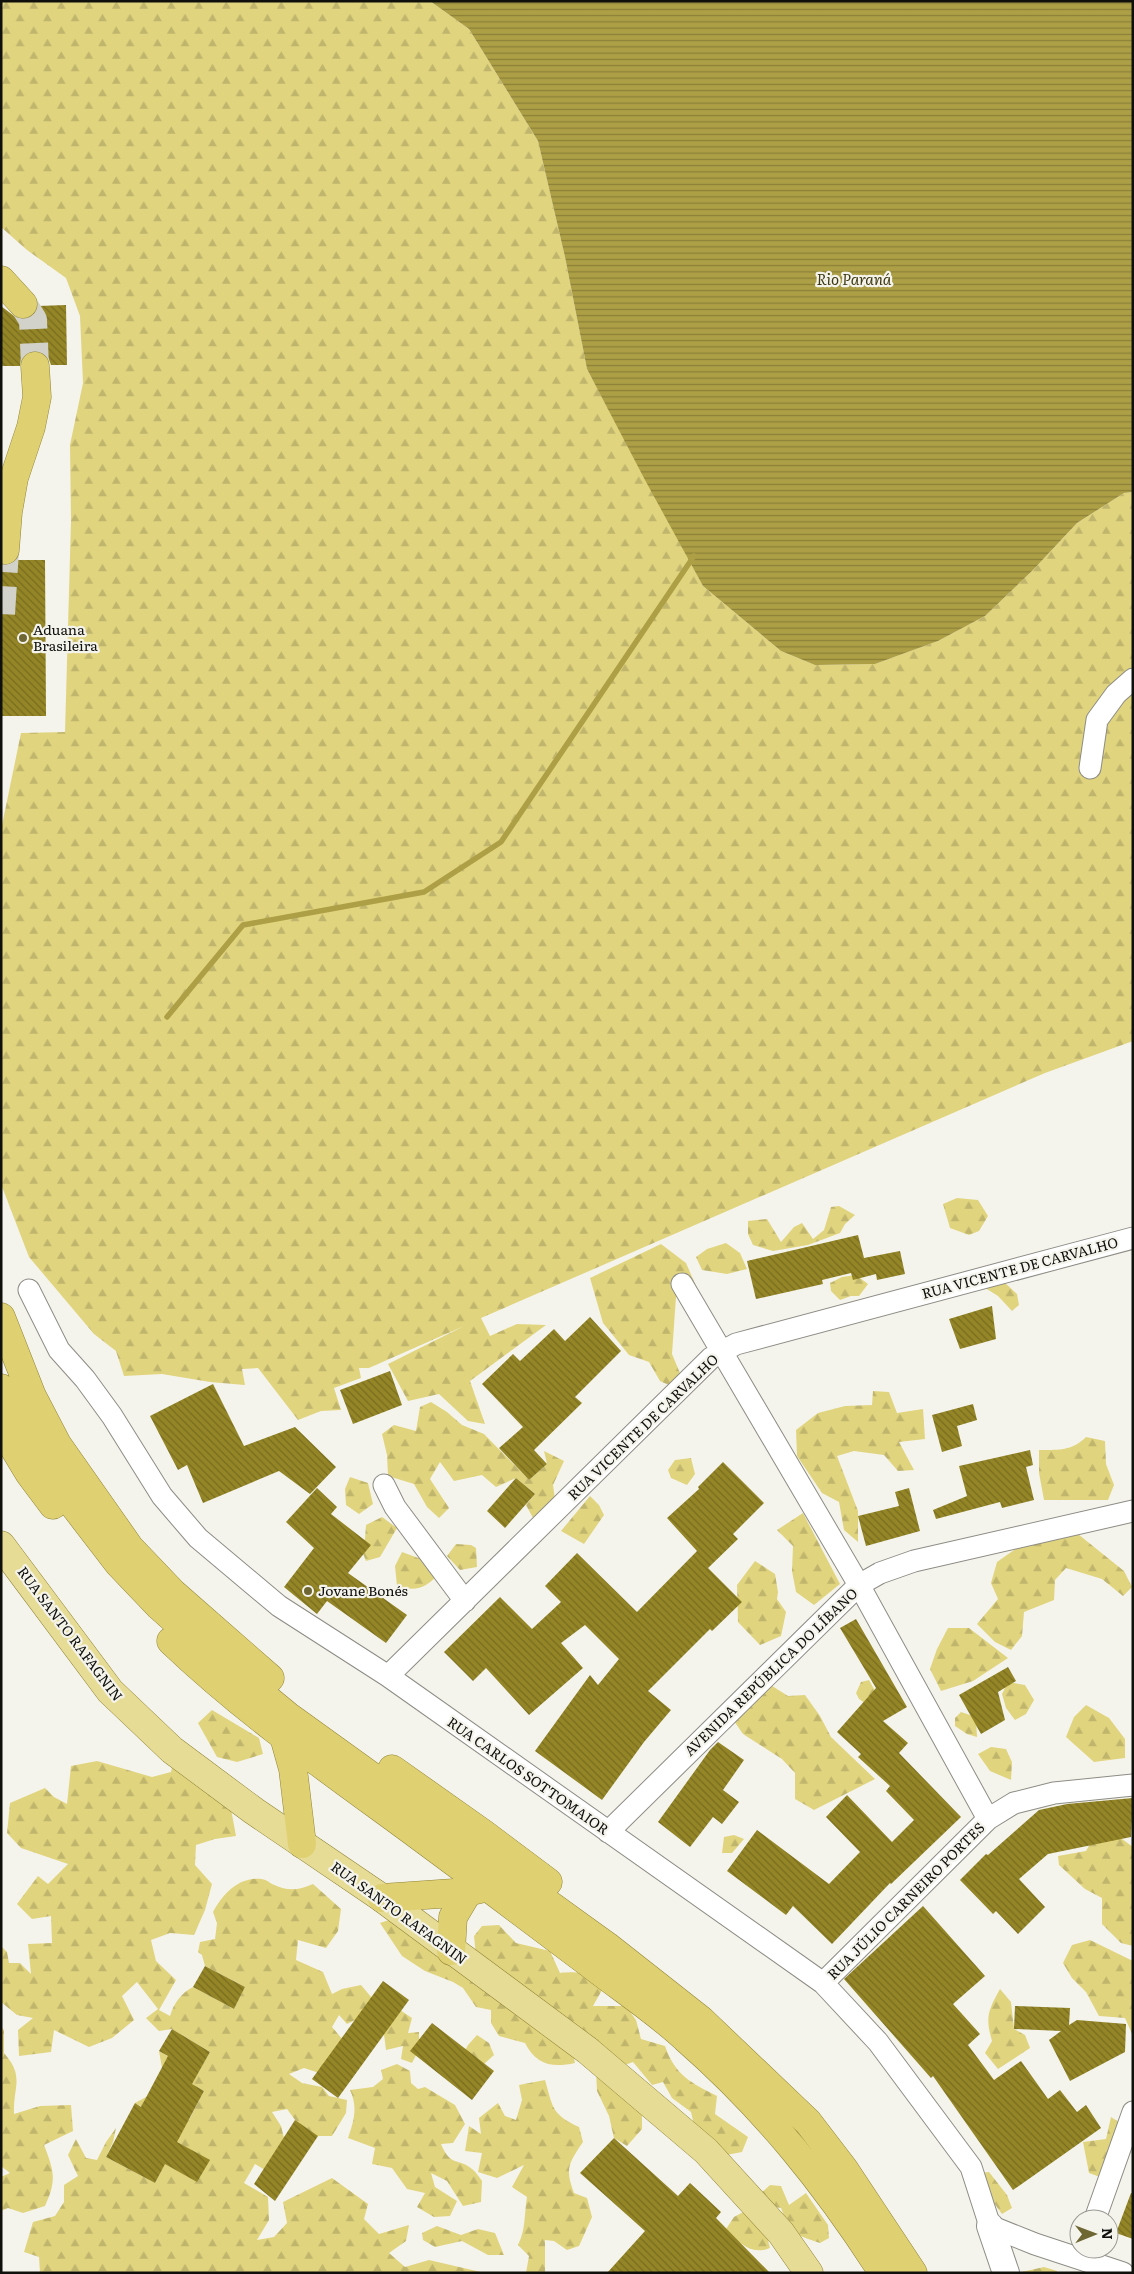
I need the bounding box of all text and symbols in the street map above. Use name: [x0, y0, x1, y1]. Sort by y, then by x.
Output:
water label: Rio Paraná: [817, 267, 892, 290]
place label: Aduana Brasileira: [33, 619, 98, 655]
marker: Aduana Brasileira: [17, 632, 29, 644]
street label: RUA VICENTE DE CARVALHO: [919, 1231, 1120, 1303]
street label: RUA VICENTE DE CARVALHO: [563, 1349, 722, 1504]
street label: RUA SANTO RAFAGNIN: [14, 1562, 128, 1705]
place label: Jovane Bonés: [318, 1580, 408, 1600]
street label: AVENIDA REPÚBLICA DO LÍBANO: [679, 1583, 861, 1760]
marker: Jovane Bonés: [302, 1585, 314, 1597]
street label: RUA CARLOS SOTTOMAIOR: [444, 1712, 614, 1839]
street label: RUA JÚLIO CARNEIRO PORTES: [822, 1817, 988, 1983]
street label: RUA SANTO RAFAGNIN: [327, 1856, 472, 1968]
north arrow: [1069, 2209, 1119, 2259]
text: N: [1098, 2228, 1118, 2240]

